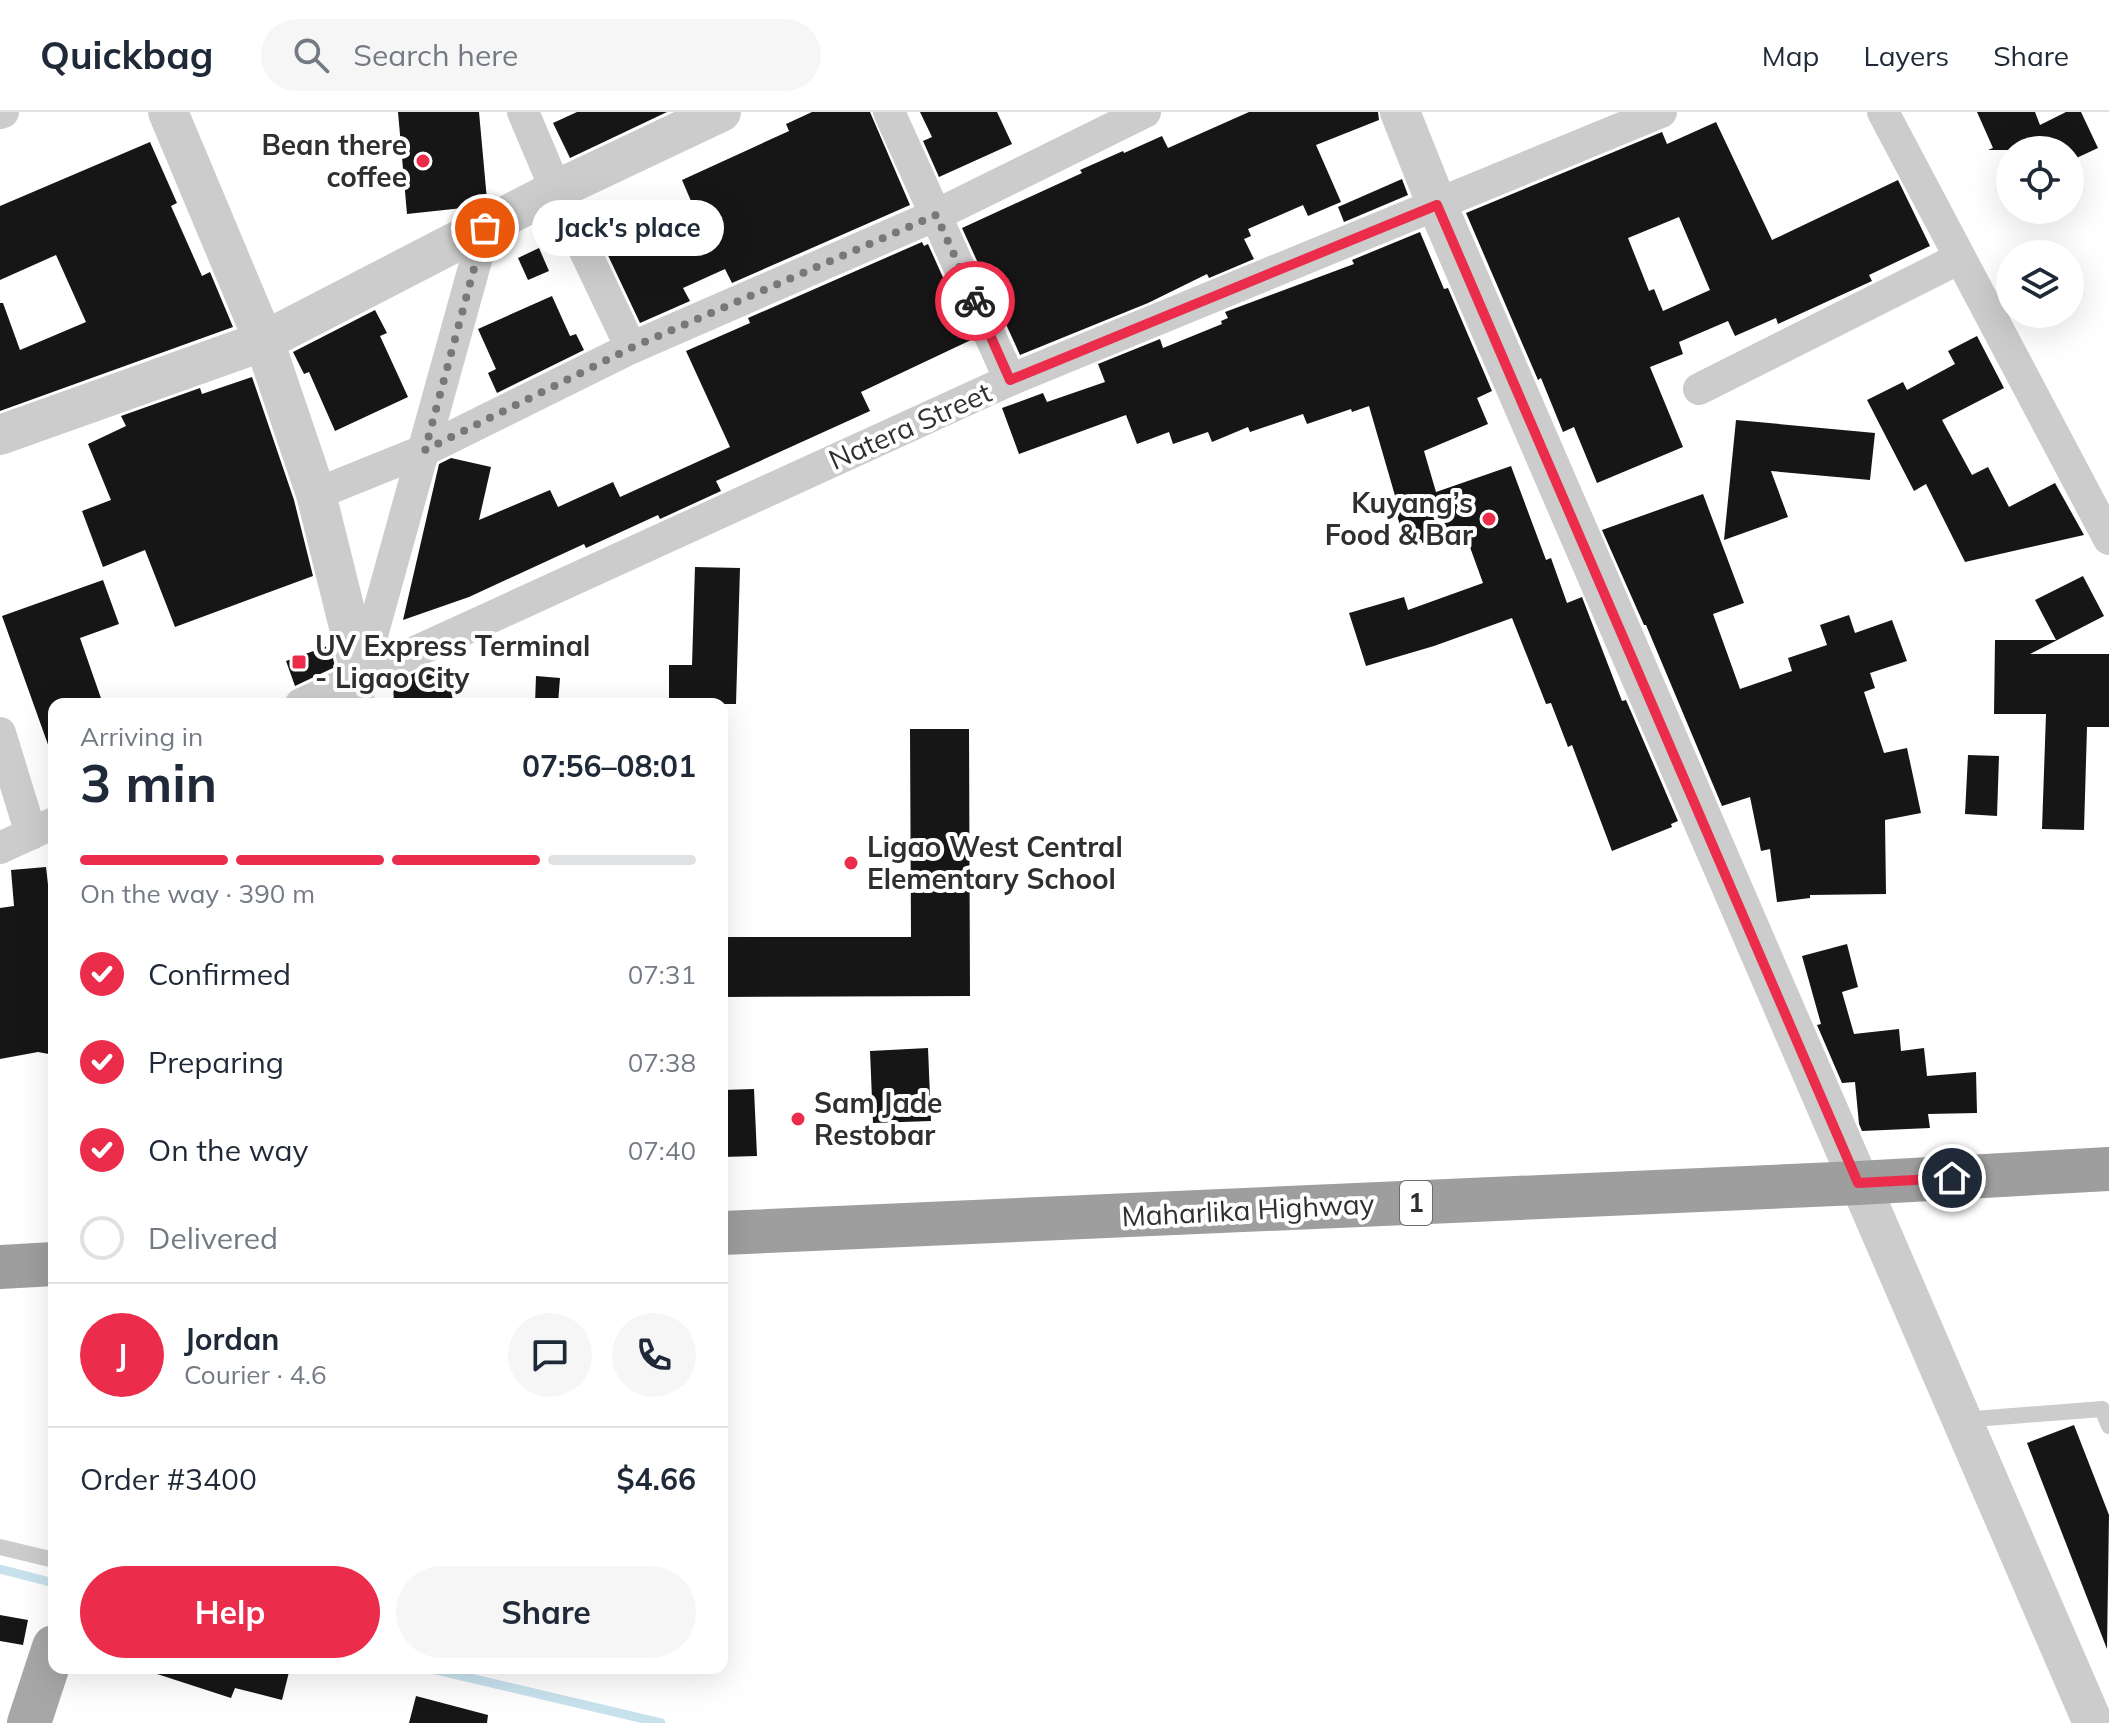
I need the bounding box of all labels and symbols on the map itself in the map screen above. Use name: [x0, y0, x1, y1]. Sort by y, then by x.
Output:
place label: Bean there coffee: [261, 127, 407, 194]
marker: Bean there coffee: [414, 152, 432, 170]
pin: [451, 194, 519, 262]
callout: Jack's place: [533, 200, 725, 256]
courier: [935, 261, 1015, 341]
street label: Natera Street: [823, 374, 997, 477]
place label: Kuyang’s Food & Bar: [1325, 485, 1473, 552]
marker: Kuyang’s Food & Bar: [1480, 510, 1498, 528]
place label: UV Express Terminal - Ligao City: [315, 628, 590, 695]
marker: UV Express Terminal - Ligao City: [290, 653, 308, 671]
place label: Ligao West Central Elementary School: [867, 829, 1123, 896]
marker: Ligao West Central Elementary School: [842, 854, 860, 872]
place label: Sam Jade Restobar: [814, 1085, 942, 1152]
marker: Sam Jade Restobar: [789, 1110, 807, 1128]
pin: [1918, 1144, 1986, 1212]
road number: 1: [1400, 1181, 1432, 1225]
street label: Maharlika Highway: [1121, 1185, 1375, 1234]

